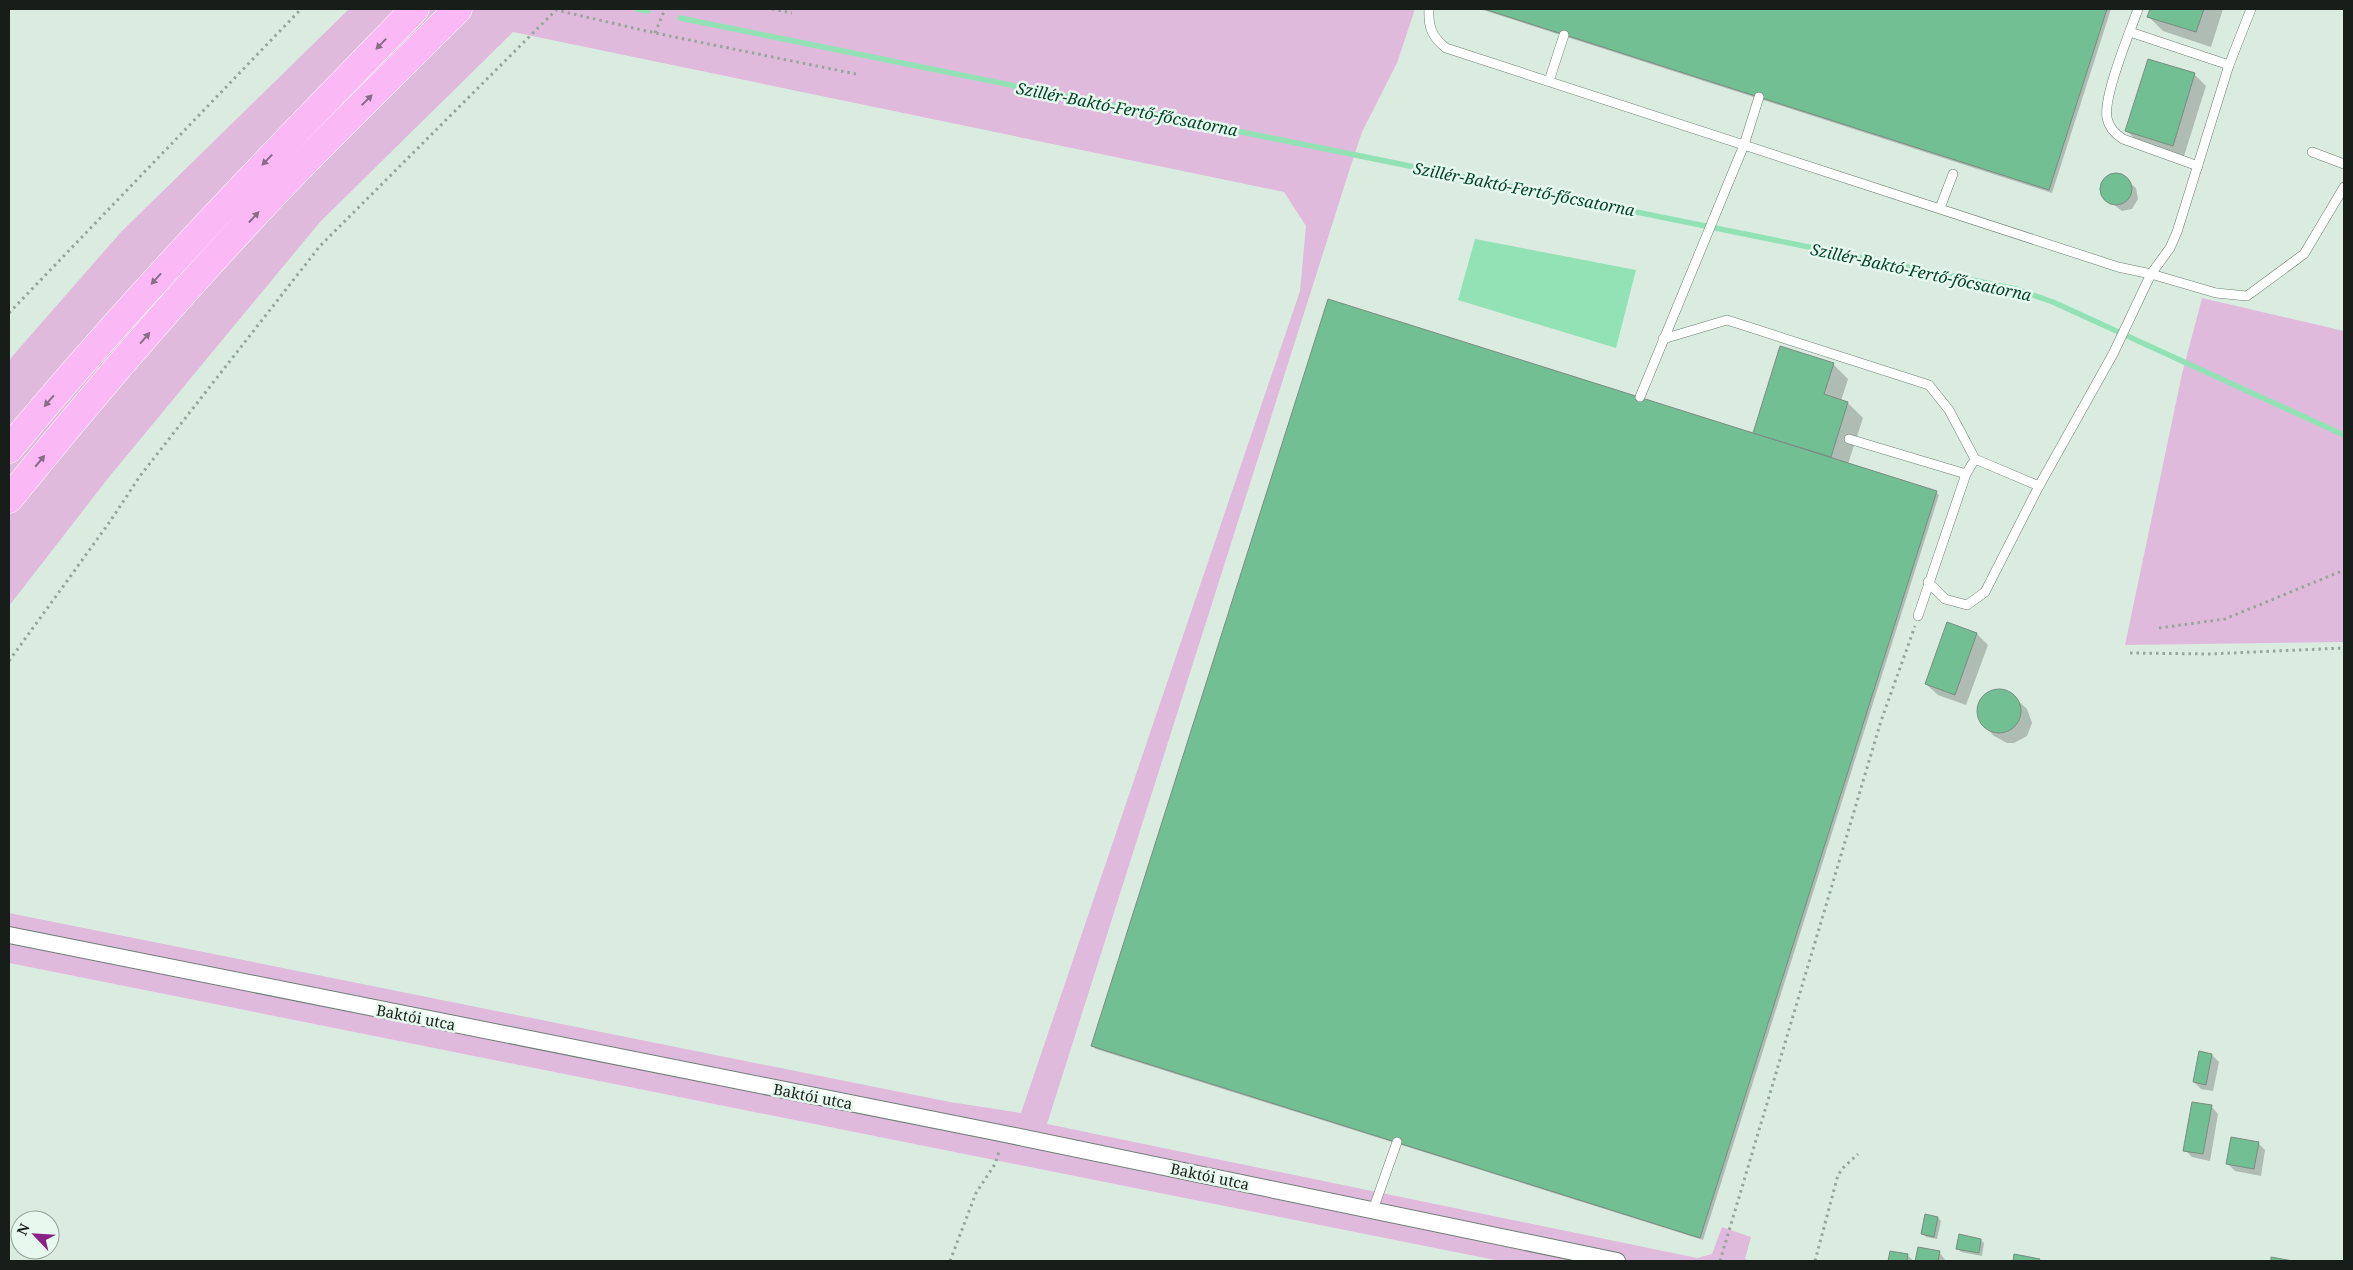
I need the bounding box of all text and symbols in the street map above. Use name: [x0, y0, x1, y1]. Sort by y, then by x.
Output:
one-way arrow: [375, 37, 387, 49]
water label: Szillér-Baktó-Fertő-főcsatorna: [1014, 77, 1240, 141]
one-way arrow: [361, 94, 373, 106]
one-way arrow: [261, 154, 273, 166]
water label: Szillér-Baktó-Fertő-főcsatorna: [1411, 157, 1637, 221]
one-way arrow: [248, 211, 260, 223]
water label: Szillér-Baktó-Fertő-főcsatorna: [1809, 238, 2034, 306]
one-way arrow: [151, 272, 162, 285]
one-way arrow: [140, 331, 151, 344]
one-way arrow: [43, 394, 55, 406]
one-way arrow: [34, 455, 45, 468]
street label: Baktói utca: [375, 1000, 457, 1034]
street label: Baktói utca: [772, 1079, 854, 1113]
street label: Baktói utca: [1169, 1158, 1251, 1194]
north arrow: [10, 1210, 60, 1260]
text: N: [12, 1220, 34, 1238]

